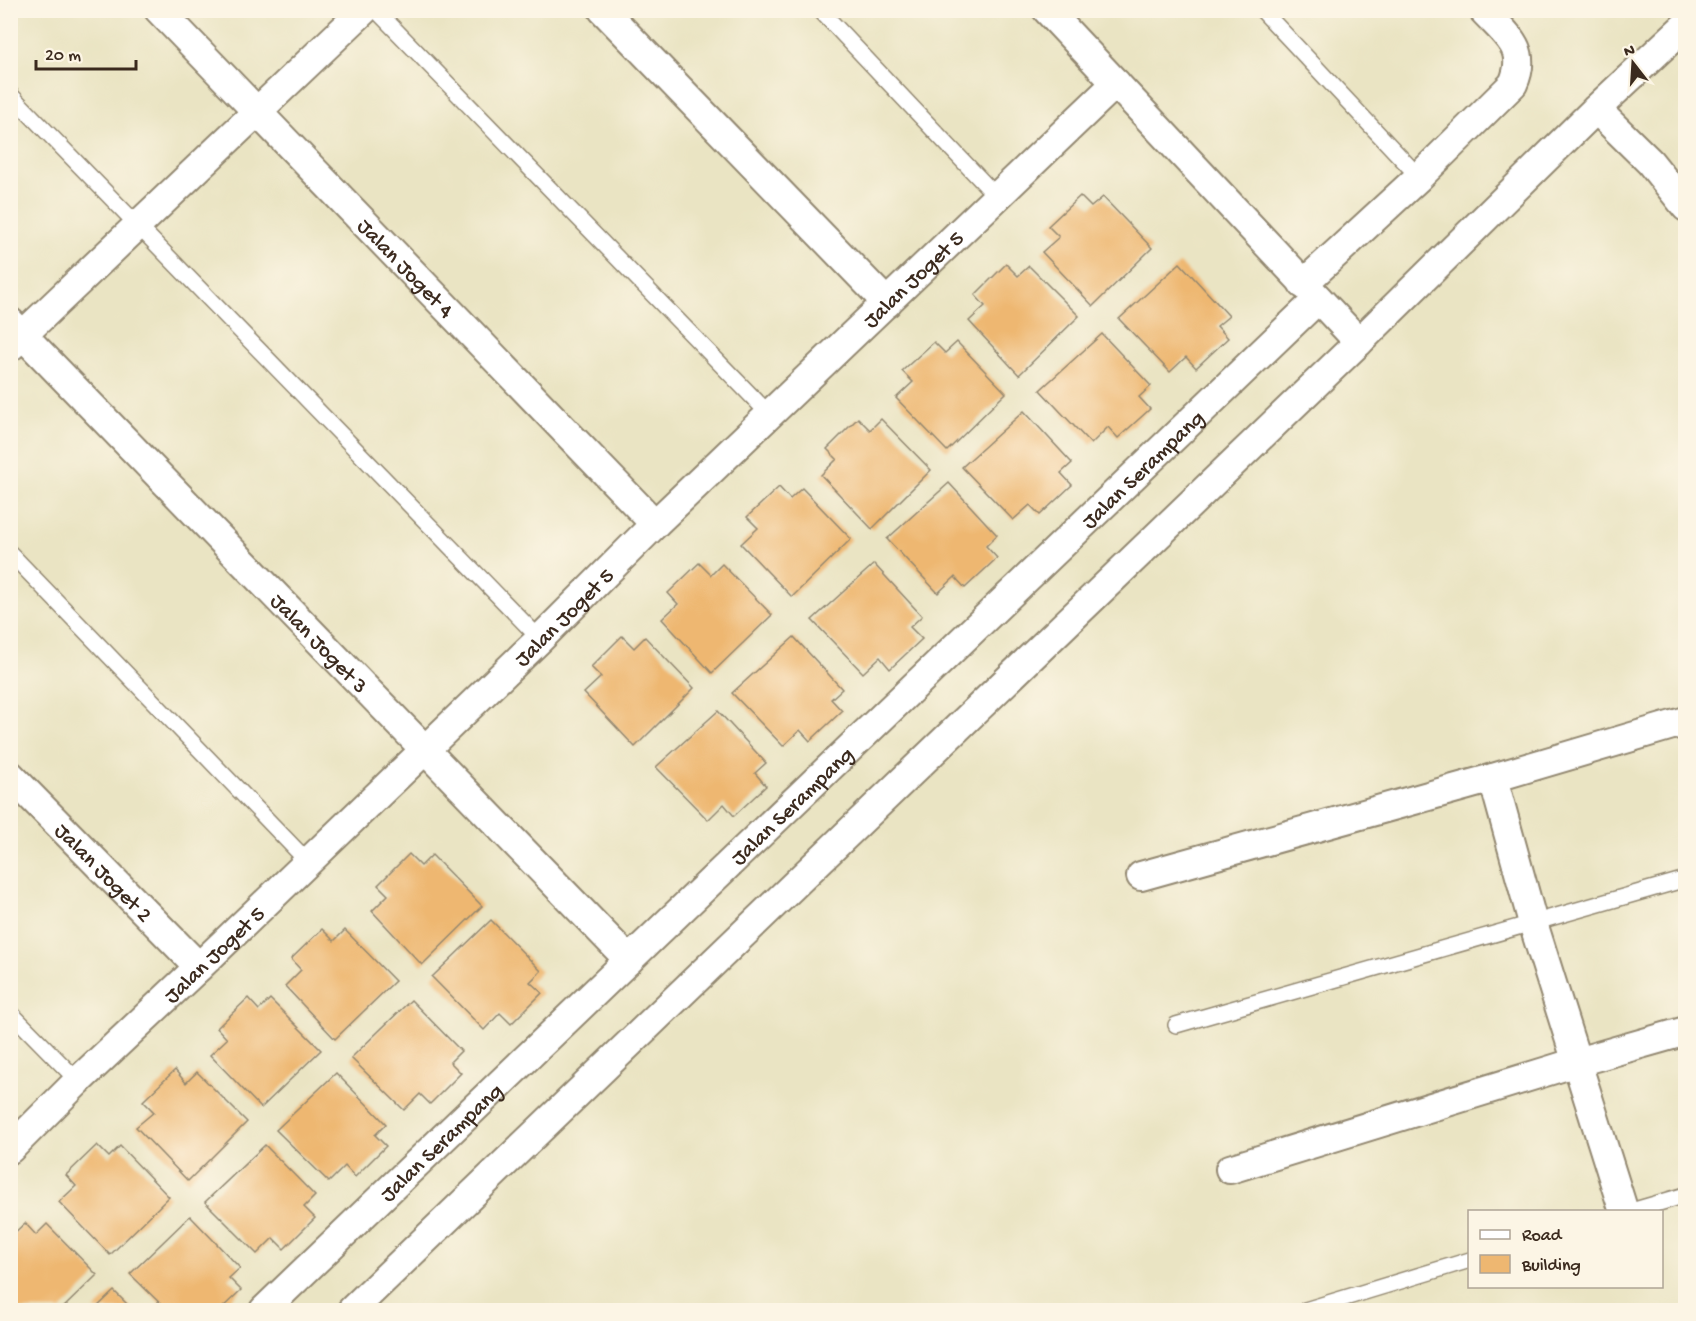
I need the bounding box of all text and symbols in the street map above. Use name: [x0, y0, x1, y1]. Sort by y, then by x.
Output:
scale bar: [36, 33, 136, 71]
north arrow: [1603, 33, 1663, 93]
text: N: [1622, 41, 1638, 63]
text: 20 m: [45, 46, 81, 67]
street label: Jalan Joget 4: [350, 215, 458, 325]
street label: Jalan Joget 5: [859, 227, 971, 335]
street label: Jalan Serampang: [1078, 406, 1211, 536]
street label: Jalan Joget 5: [511, 564, 621, 674]
street label: Jalan Joget 3: [263, 589, 372, 700]
street label: Jalan Serampang: [727, 743, 860, 872]
street label: Jalan Joget 2: [47, 819, 156, 929]
street label: Jalan Joget 5: [160, 902, 272, 1010]
street label: Jalan Serampang: [376, 1079, 510, 1209]
legend: [1468, 1210, 1663, 1288]
text: Road: [1522, 1226, 1563, 1247]
text: Building: [1521, 1256, 1581, 1277]

